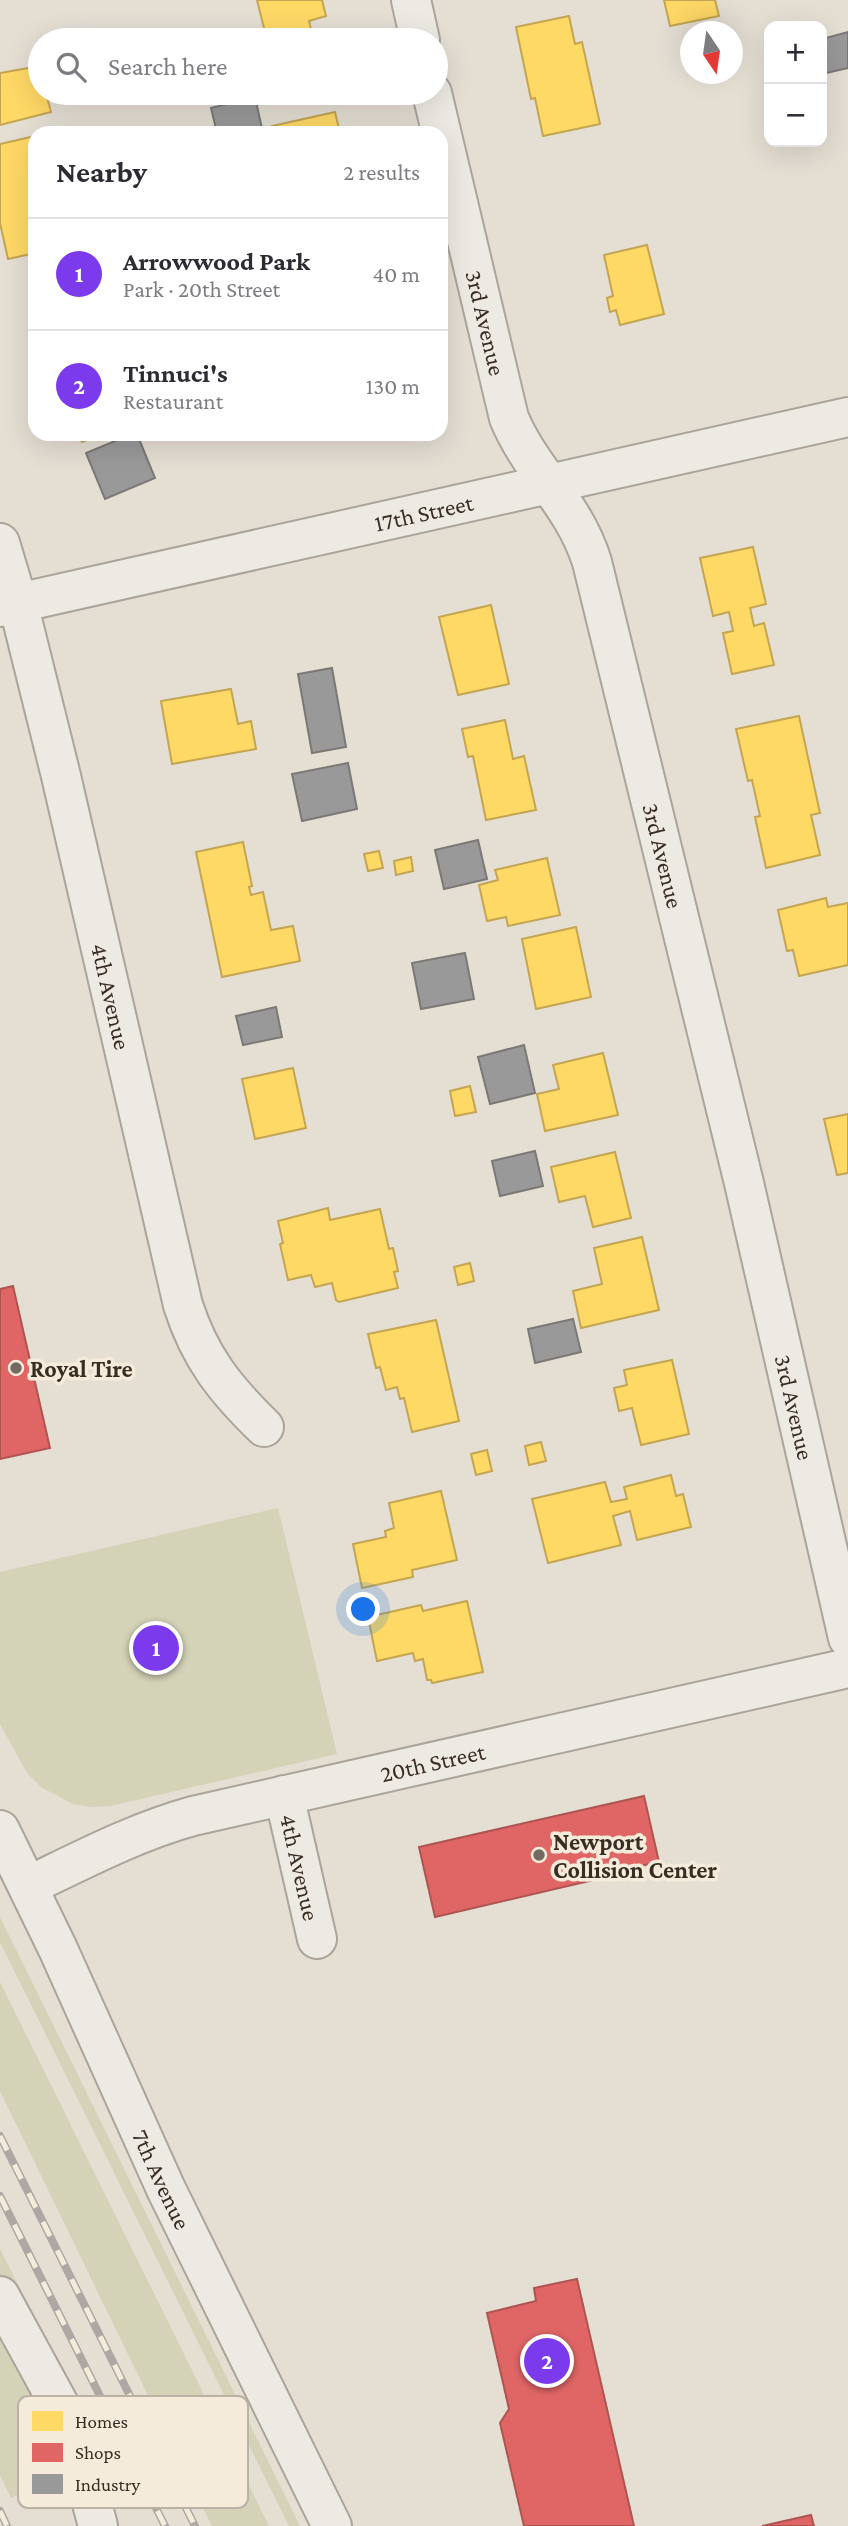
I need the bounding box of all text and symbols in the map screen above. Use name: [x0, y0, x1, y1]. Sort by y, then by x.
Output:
north arrow: [680, 21, 743, 84]
map controls: [764, 21, 827, 147]
button: +: [764, 21, 827, 84]
search box: [28, 28, 448, 105]
icon: search: [52, 48, 90, 86]
text: Search here: [108, 52, 227, 81]
button: −: [764, 84, 827, 147]
text: Nearby: [56, 155, 147, 188]
text: 2 results: [343, 159, 420, 185]
text: Arrowwood Park: [123, 247, 310, 276]
text: 1: [75, 261, 83, 287]
text: 40 m: [372, 261, 420, 287]
street label: 3rd Avenue: [461, 267, 512, 378]
text: Park · 20th Street: [123, 276, 280, 302]
text: Tinnuci's: [123, 359, 228, 388]
text: 2: [73, 373, 85, 399]
text: 130 m: [366, 373, 420, 399]
text: Restaurant: [123, 388, 223, 414]
street label: 17th Street: [372, 488, 477, 536]
street label: 3rd Avenue: [638, 800, 690, 911]
street label: 4th Avenue: [86, 941, 137, 1052]
street label: 3rd Avenue: [770, 1352, 820, 1462]
place label: Royal Tire: [30, 1355, 133, 1382]
marker: Royal Tire: [8, 1360, 24, 1376]
your location: [346, 1592, 380, 1626]
pin: 1: [133, 1622, 179, 1674]
street label: 20th Street: [377, 1737, 488, 1787]
street label: 4th Avenue: [275, 1811, 326, 1923]
place label: Newport Collision Center: [553, 1828, 717, 1883]
marker: Newport Collision Center: [531, 1847, 547, 1863]
street label: 7th Avenue: [127, 2125, 197, 2233]
pin: 2: [524, 2335, 570, 2387]
legend: [18, 2396, 248, 2508]
text: Homes: [75, 2411, 128, 2432]
text: Shops: [75, 2442, 121, 2463]
text: Industry: [75, 2474, 141, 2495]

